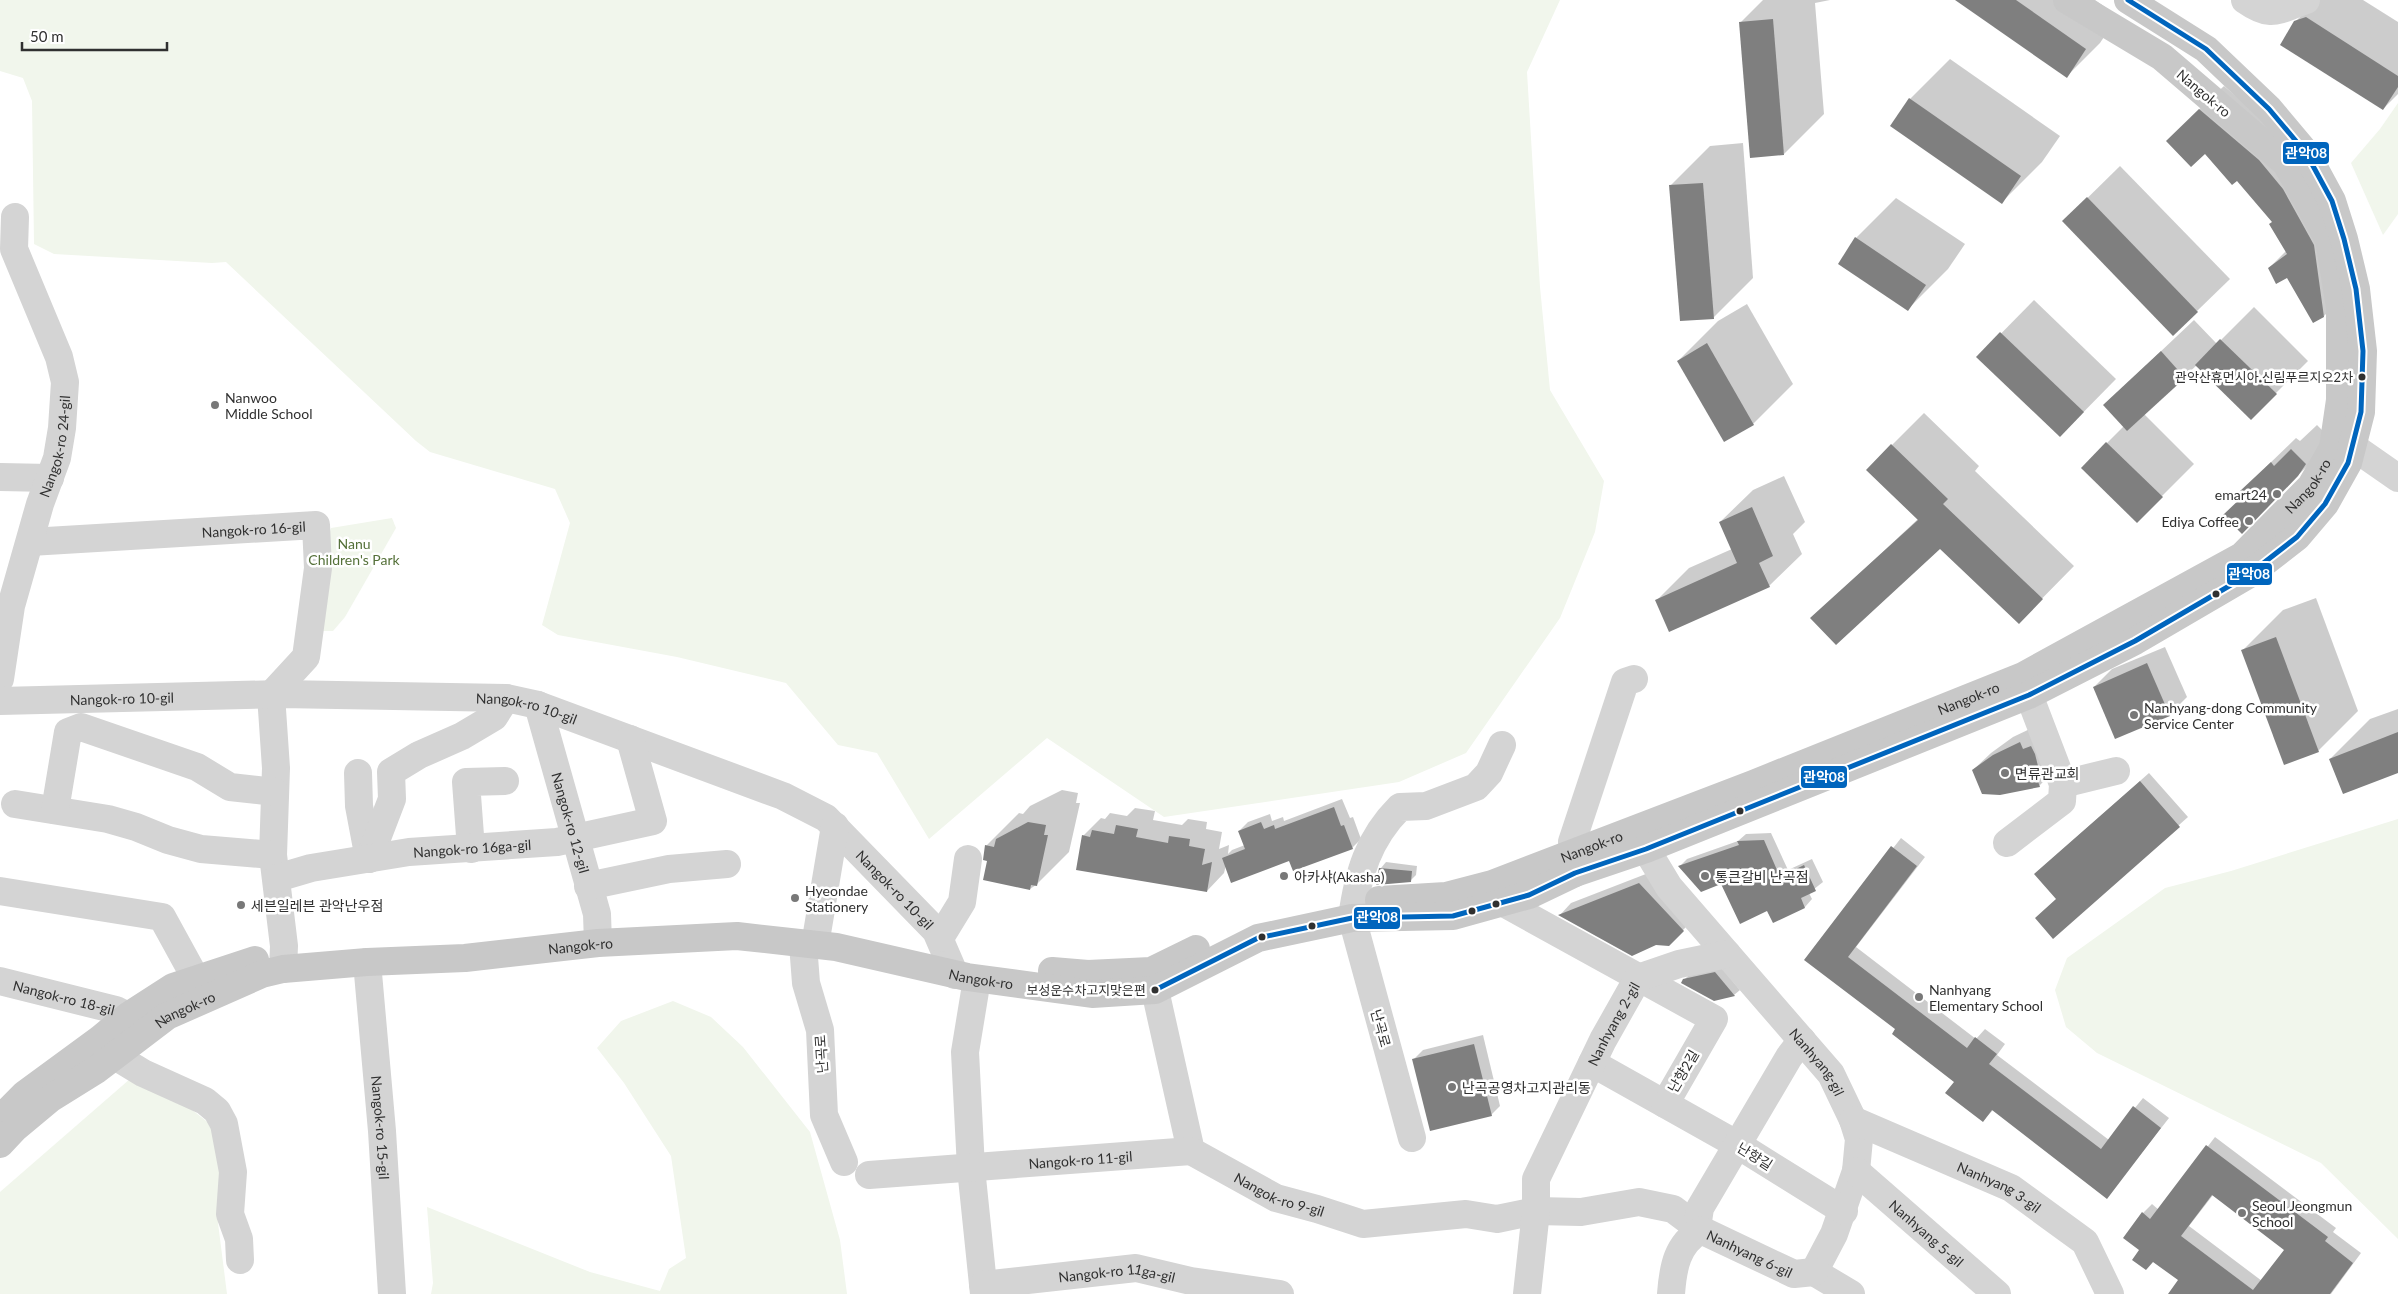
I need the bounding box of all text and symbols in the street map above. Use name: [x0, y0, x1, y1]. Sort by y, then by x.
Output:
scale bar: [22, 20, 168, 52]
text: 50 m: [30, 27, 64, 45]
street label: Nangok-ro: [2174, 66, 2234, 120]
line badge: 관악08: [2282, 141, 2330, 165]
text: 관악08: [2285, 144, 2327, 161]
place label: 관악산휴먼시아.신림푸르지오2차: [2175, 369, 2353, 385]
marker: 관악산휴먼시아.신림푸르지오2차: [2357, 372, 2367, 382]
place label: Nanwoo Middle School: [225, 389, 312, 422]
street label: Nangok-ro 24-gil: [35, 395, 73, 499]
marker: Nanwoo Middle School: [209, 399, 221, 411]
street label: Nangok-ro: [2281, 455, 2334, 517]
place label: emart24: [2215, 486, 2267, 503]
marker: emart24: [2271, 488, 2283, 500]
place label: Ediya Coffee: [2162, 513, 2239, 530]
marker: Ediya Coffee: [2243, 515, 2255, 527]
street label: Nangok-ro 16-gil: [201, 517, 306, 540]
park label: Nanu Children's Park: [308, 535, 401, 568]
line badge: 관악08: [2226, 562, 2273, 586]
text: 관악08: [2228, 565, 2270, 582]
unlabelled marker: [2211, 589, 2221, 599]
street label: Nangok-ro: [1935, 678, 2002, 718]
street label: Nangok-ro 10-gil: [70, 688, 174, 708]
street label: Nangok-ro 10-gil: [476, 689, 580, 727]
place label: Nanhyang-dong Community Service Center: [2144, 699, 2318, 732]
marker: Nanhyang-dong Community Service Center: [2128, 709, 2140, 721]
line badge: 관악08: [1800, 765, 1848, 789]
place label: 면류관교회: [2015, 765, 2079, 782]
marker: 면류관교회: [1999, 767, 2011, 779]
text: 관악08: [1803, 768, 1845, 785]
street label: Nangok-ro 12-gil: [549, 770, 593, 875]
unlabelled marker: [1735, 806, 1745, 816]
street label: Nangok-ro: [1558, 826, 1625, 866]
street label: Nangok-ro 16ga-gil: [412, 835, 532, 860]
street label: Nangok-ro 10-gil: [853, 846, 938, 933]
place label: 아카샤(Akasha): [1294, 868, 1385, 885]
place label: 통큰갈비 난곡점: [1715, 868, 1809, 885]
marker: 아카샤(Akasha): [1278, 870, 1290, 882]
marker: 통큰갈비 난곡점: [1699, 870, 1711, 882]
place label: Hyeondae Stationery: [805, 882, 869, 915]
marker: Hyeondae Stationery: [789, 892, 801, 904]
place label: 세븐일레븐 관악난우점: [251, 897, 383, 914]
marker: 세븐일레븐 관악난우점: [235, 899, 247, 911]
unlabelled marker: [1491, 899, 1501, 909]
line badge: 관악08: [1353, 906, 1401, 930]
unlabelled marker: [1467, 906, 1477, 916]
text: 관악08: [1356, 908, 1398, 925]
unlabelled marker: [1307, 921, 1317, 931]
unlabelled marker: [1257, 932, 1267, 942]
street label: Nangok-ro: [547, 934, 613, 957]
street label: Nangok-ro: [947, 965, 1014, 992]
street label: Nangok-ro 18-gil: [11, 976, 117, 1018]
street label: Nanhyang 2-gil: [1584, 979, 1643, 1068]
place label: Nanhyang Elementary School: [1929, 981, 2043, 1014]
place label: 보성운수차고지맞은편: [1026, 982, 1146, 998]
marker: 보성운수차고지맞은편: [1150, 985, 1160, 995]
street label: Nangok-ro: [151, 987, 218, 1031]
marker: Nanhyang Elementary School: [1913, 991, 1925, 1003]
street label: 난곡로: [1368, 1007, 1395, 1049]
street label: Nanhyang-gil: [1786, 1024, 1848, 1098]
street label: 난곡로: [811, 1034, 831, 1074]
street label: 난향2길: [1664, 1046, 1702, 1096]
street label: Nangok-ro 15-gil: [369, 1075, 393, 1180]
place label: 난곡공영차고지관리동: [1462, 1079, 1591, 1096]
marker: 난곡공영차고지관리동: [1446, 1081, 1458, 1093]
street label: 난향길: [1734, 1139, 1776, 1173]
street label: Nangok-ro 11-gil: [1028, 1147, 1133, 1172]
street label: Nanhyang 3-gil: [1955, 1157, 2045, 1216]
street label: Nangok-ro 9-gil: [1232, 1168, 1327, 1219]
street label: Nanhyang 5-gil: [1886, 1196, 1967, 1270]
place label: Seoul Jeongmun School: [2252, 1197, 2352, 1230]
marker: Seoul Jeongmun School: [2236, 1207, 2248, 1219]
street label: Nanhyang 6-gil: [1704, 1226, 1795, 1281]
street label: Nangok-ro 11ga-gil: [1057, 1259, 1177, 1286]

